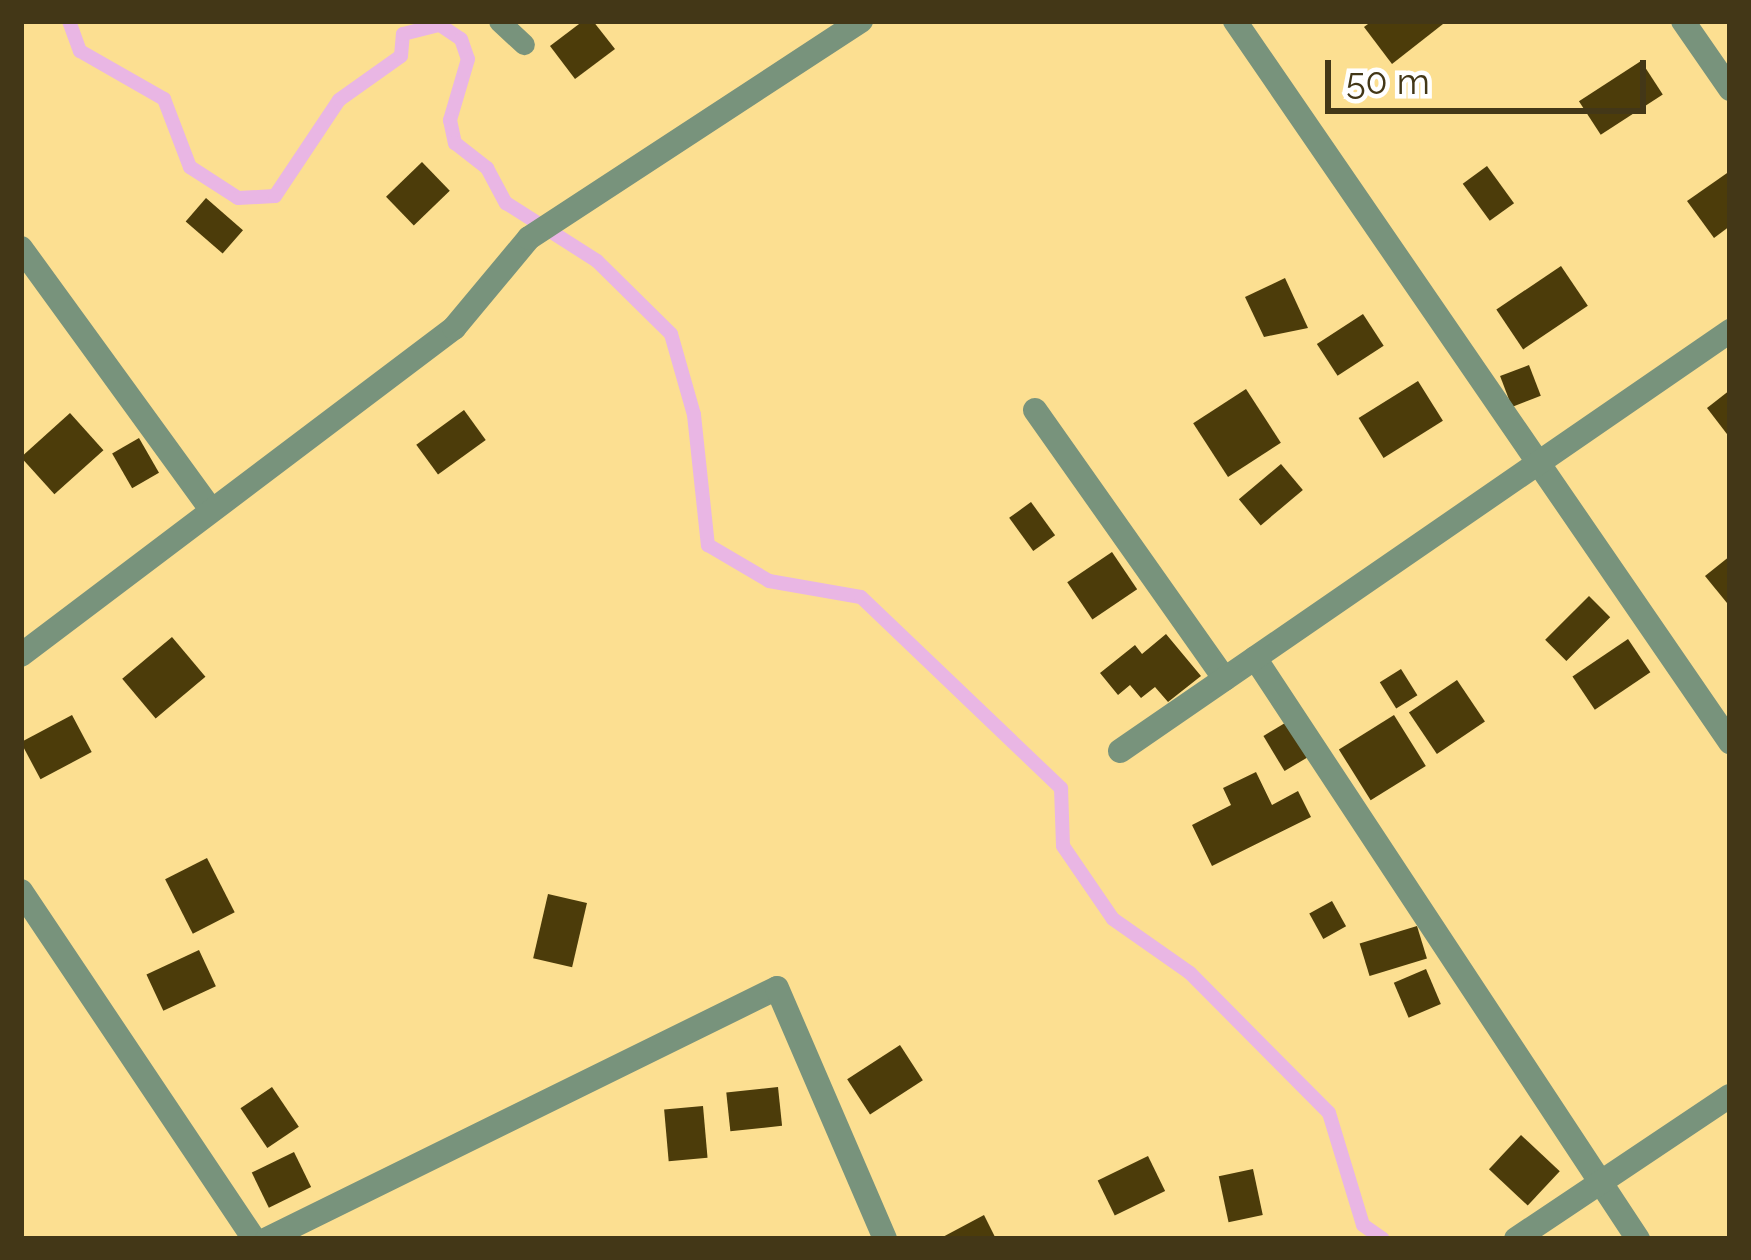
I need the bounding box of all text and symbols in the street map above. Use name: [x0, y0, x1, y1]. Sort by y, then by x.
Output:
scale bar: [1331, 36, 1652, 110]
text: 50 m: [1346, 60, 1430, 102]

